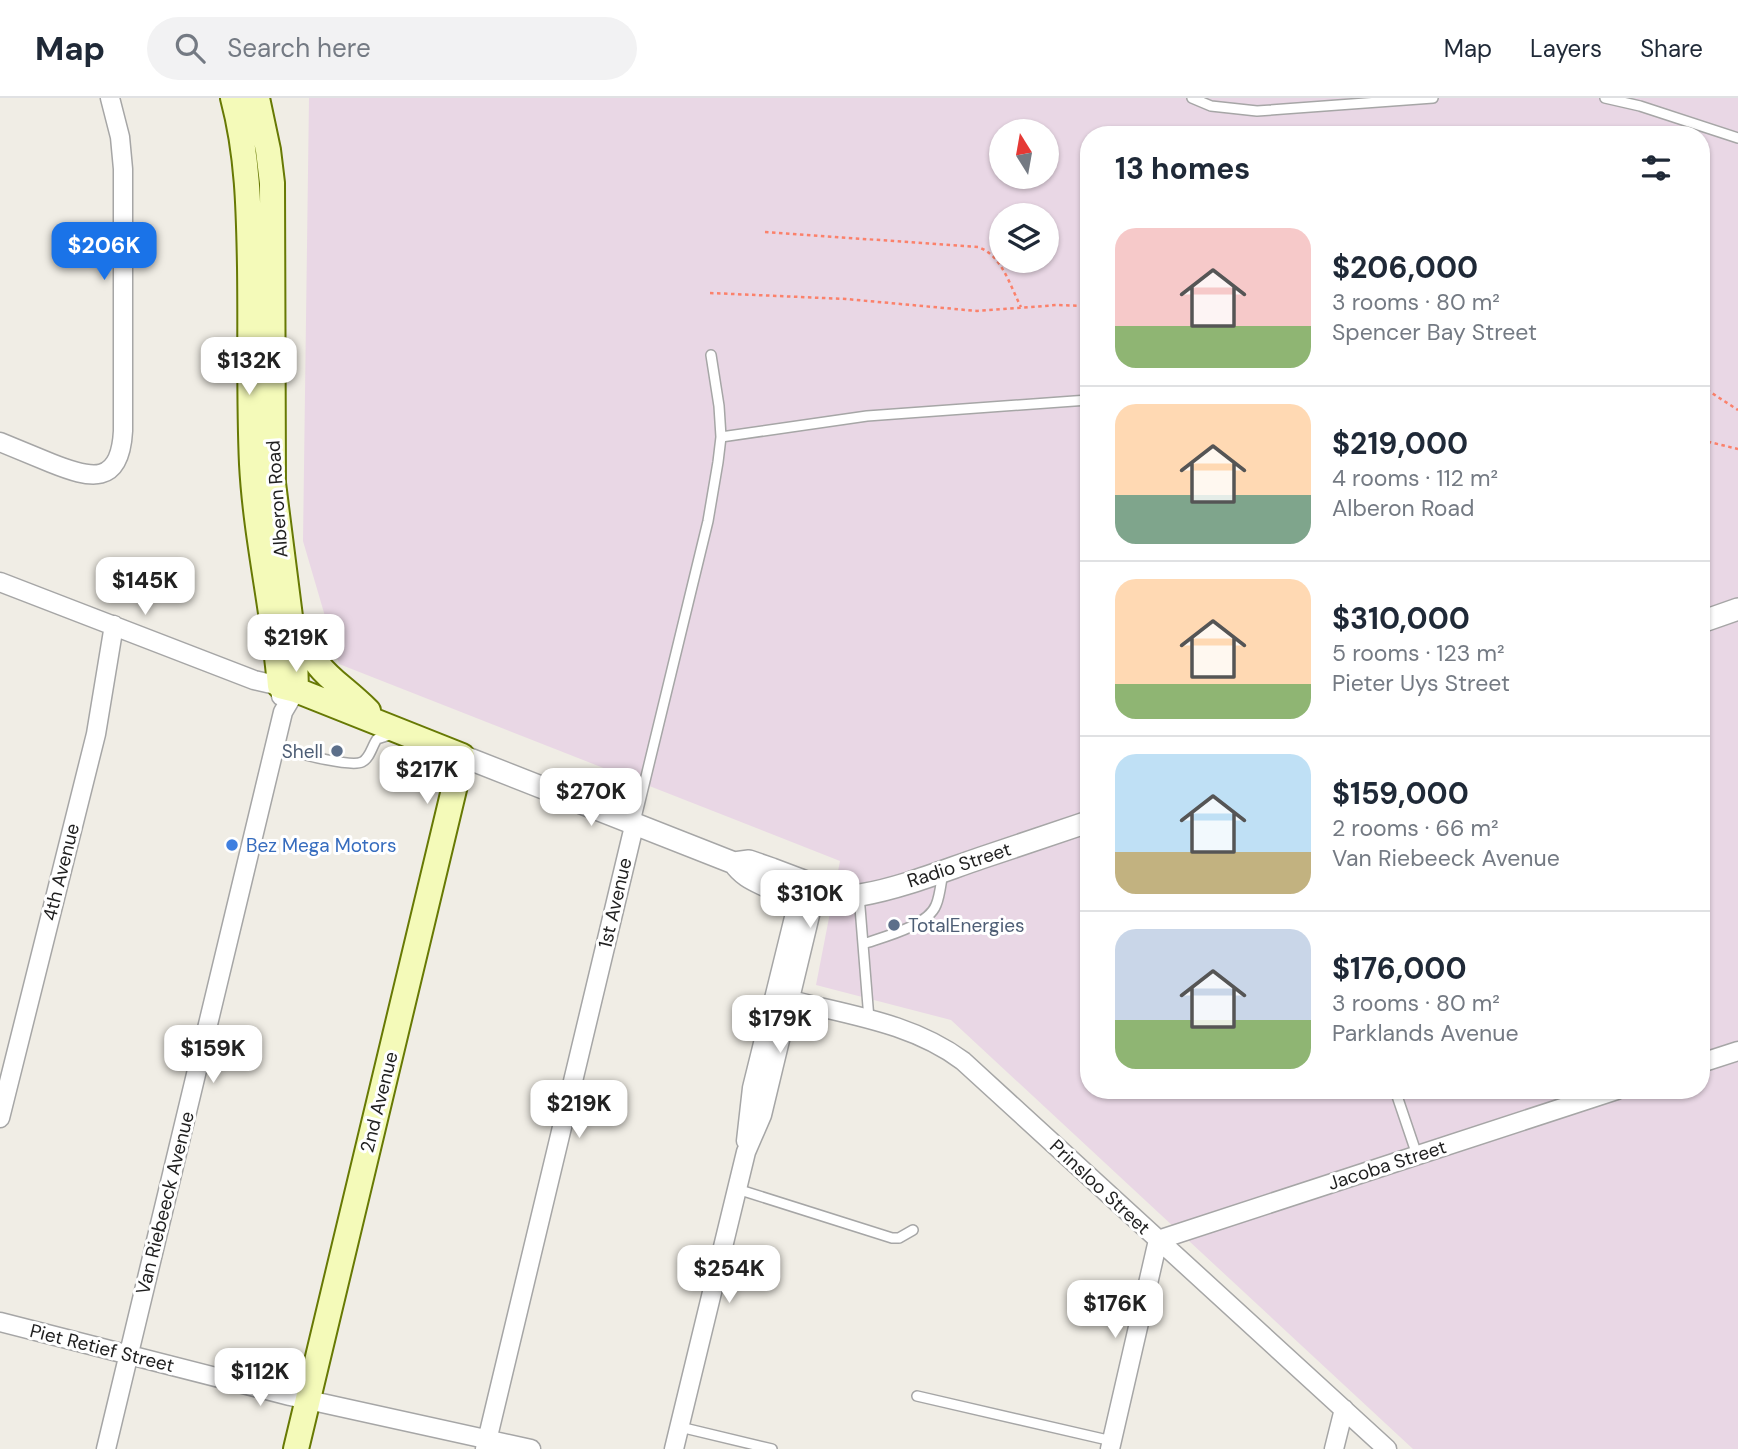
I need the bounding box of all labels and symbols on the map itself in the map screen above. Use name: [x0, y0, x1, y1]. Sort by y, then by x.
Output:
north arrow: [989, 119, 1059, 189]
pin: $206K: [55, 222, 153, 282]
pin: $132K: [200, 338, 298, 397]
street label: Alberon Road: [260, 439, 294, 559]
pin: $145K: [96, 558, 194, 617]
pin: $219K: [247, 614, 345, 674]
place label: Shell: [282, 739, 323, 764]
marker: Shell: [329, 743, 345, 759]
pin: $217K: [378, 746, 476, 806]
pin: $270K: [542, 768, 640, 828]
street label: 4th Avenue: [37, 821, 85, 923]
place label: Bez Mega Motors: [246, 833, 397, 858]
street label: Radio Street: [904, 836, 1014, 894]
marker: Bez Mega Motors: [224, 837, 240, 853]
street label: 1st Avenue: [592, 855, 638, 951]
pin: $310K: [761, 870, 859, 930]
place label: TotalEnergies: [908, 913, 1025, 938]
marker: TotalEnergies: [886, 917, 902, 933]
pin: $179K: [731, 996, 829, 1055]
pin: $159K: [164, 1026, 262, 1085]
street label: 2nd Avenue: [354, 1049, 404, 1155]
pin: $219K: [530, 1080, 628, 1140]
street label: Van Riebeeck Avenue: [130, 1109, 200, 1297]
street label: Prinsloo Street: [1044, 1134, 1156, 1240]
street label: Jacoba Street: [1325, 1134, 1449, 1196]
pin: $254K: [680, 1246, 778, 1305]
pin: $176K: [1066, 1280, 1164, 1340]
street label: Piet Retief Street: [27, 1318, 177, 1378]
pin: $112K: [211, 1348, 309, 1408]

